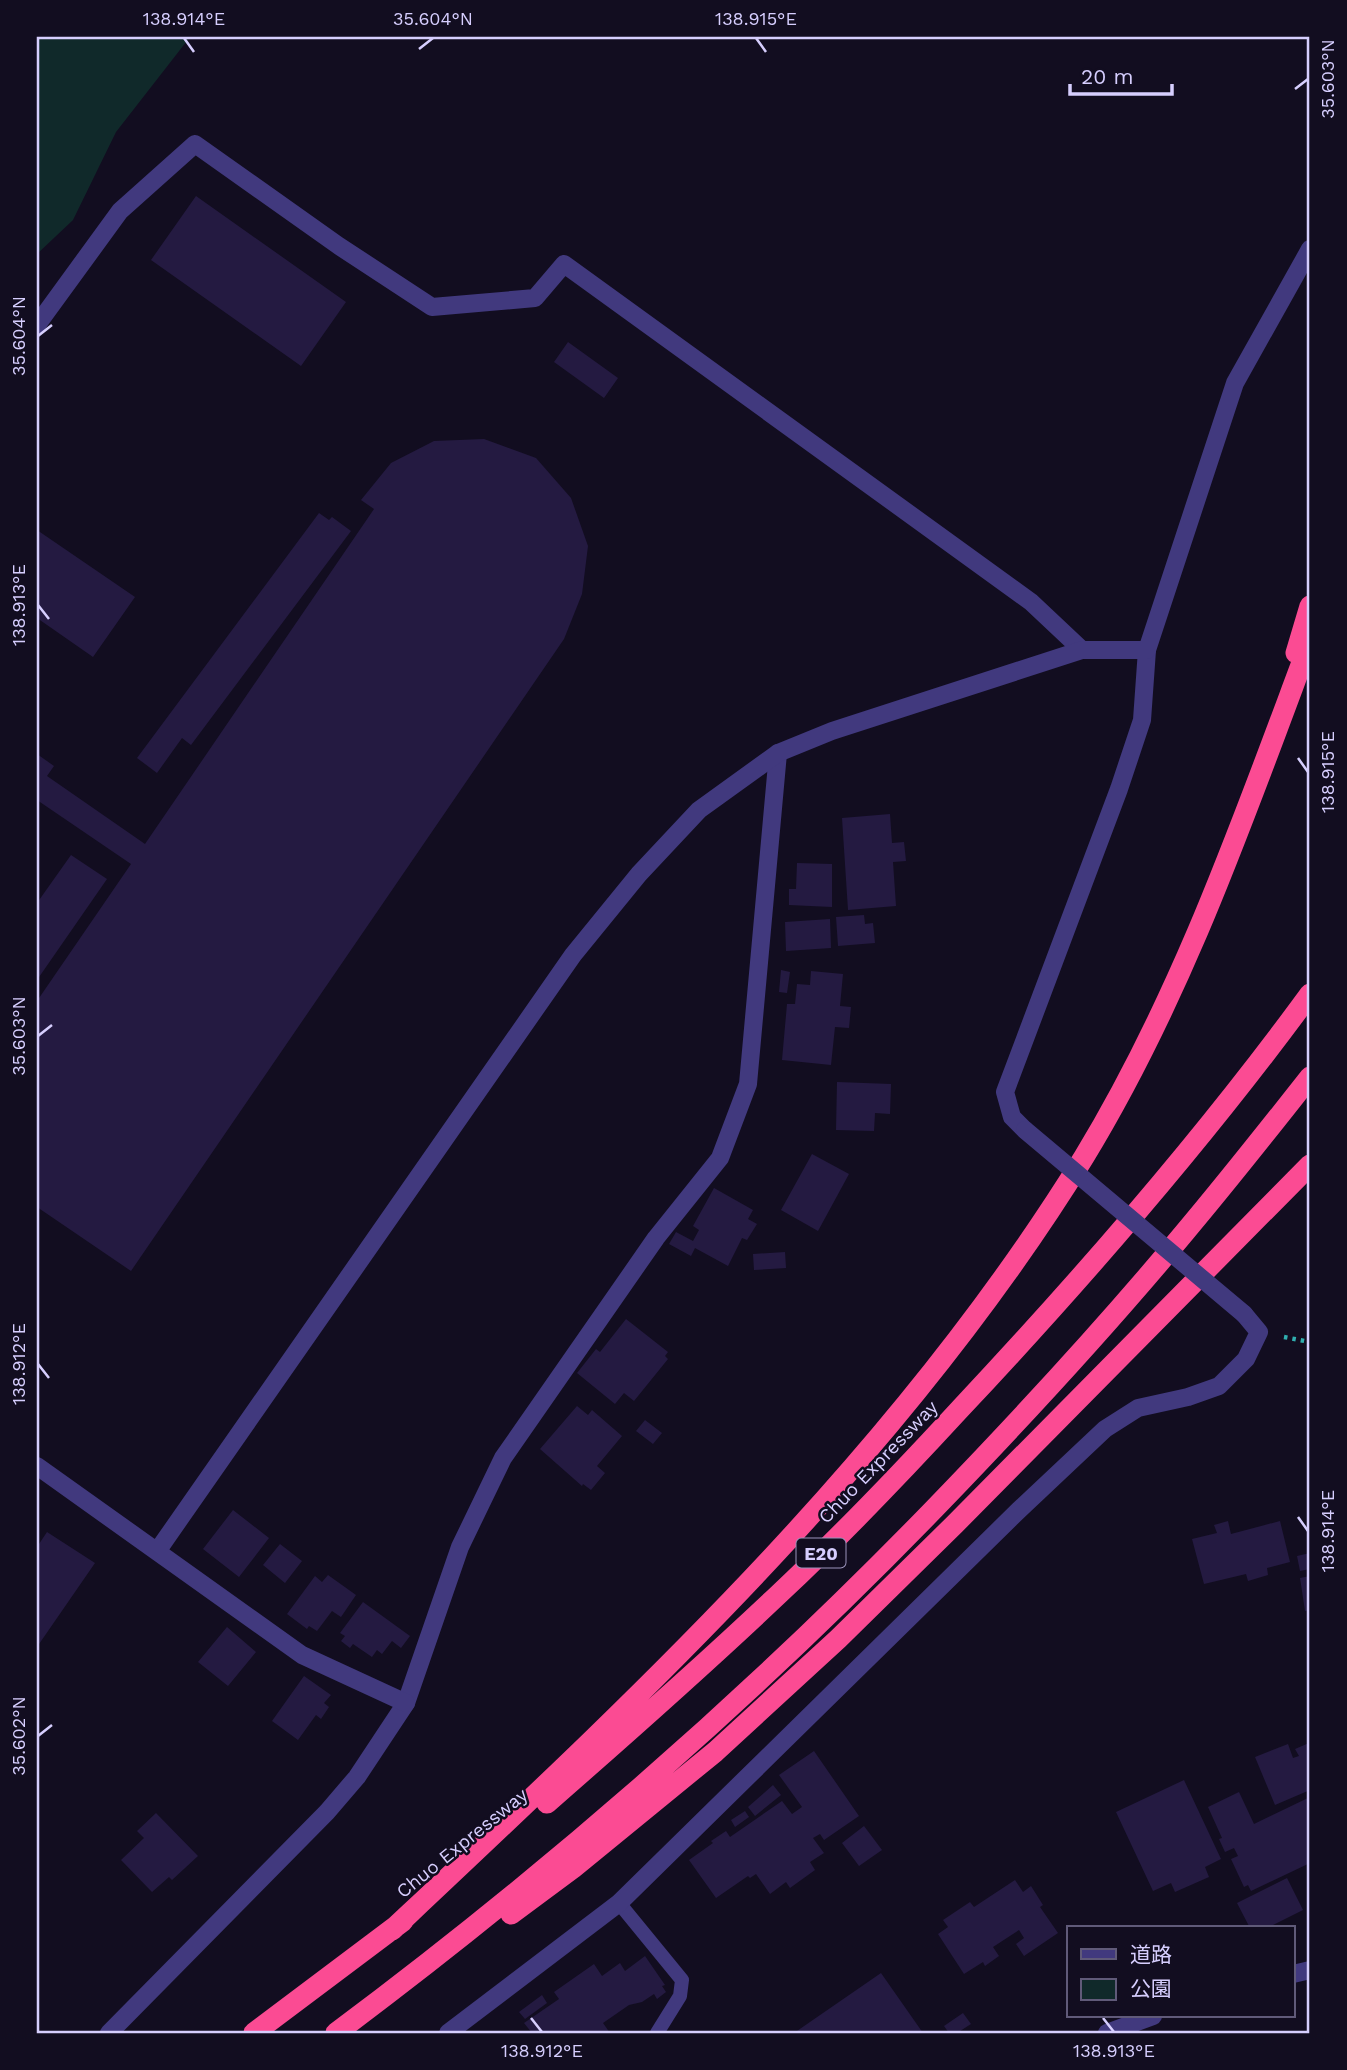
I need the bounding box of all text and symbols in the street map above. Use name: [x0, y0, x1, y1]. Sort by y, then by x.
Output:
text: 138.914°E: [143, 8, 225, 29]
text: 35.604°N: [393, 8, 473, 29]
text: 138.915°E: [715, 8, 797, 29]
text: 35.603°N: [1317, 39, 1338, 119]
scale bar: [1070, 52, 1172, 96]
text: 20 m: [1081, 64, 1133, 89]
text: 35.604°N: [8, 296, 29, 376]
text: 138.913°E: [8, 564, 29, 646]
text: 138.915°E: [1317, 731, 1338, 813]
text: 35.603°N: [8, 996, 29, 1076]
text: 138.912°E: [8, 1323, 29, 1405]
street label: Chuo Expressway: [813, 1396, 943, 1528]
text: 138.914°E: [1317, 1490, 1338, 1572]
road number: E20: [796, 1538, 846, 1568]
text: 35.602°N: [8, 1696, 29, 1776]
street label: Chuo Expressway: [392, 1783, 532, 1903]
legend: [1067, 1926, 1294, 2018]
text: 道路: [1130, 1942, 1172, 1967]
text: 公園: [1130, 1976, 1172, 2001]
text: 138.912°E: [501, 2040, 583, 2061]
text: 138.913°E: [1073, 2040, 1155, 2061]

